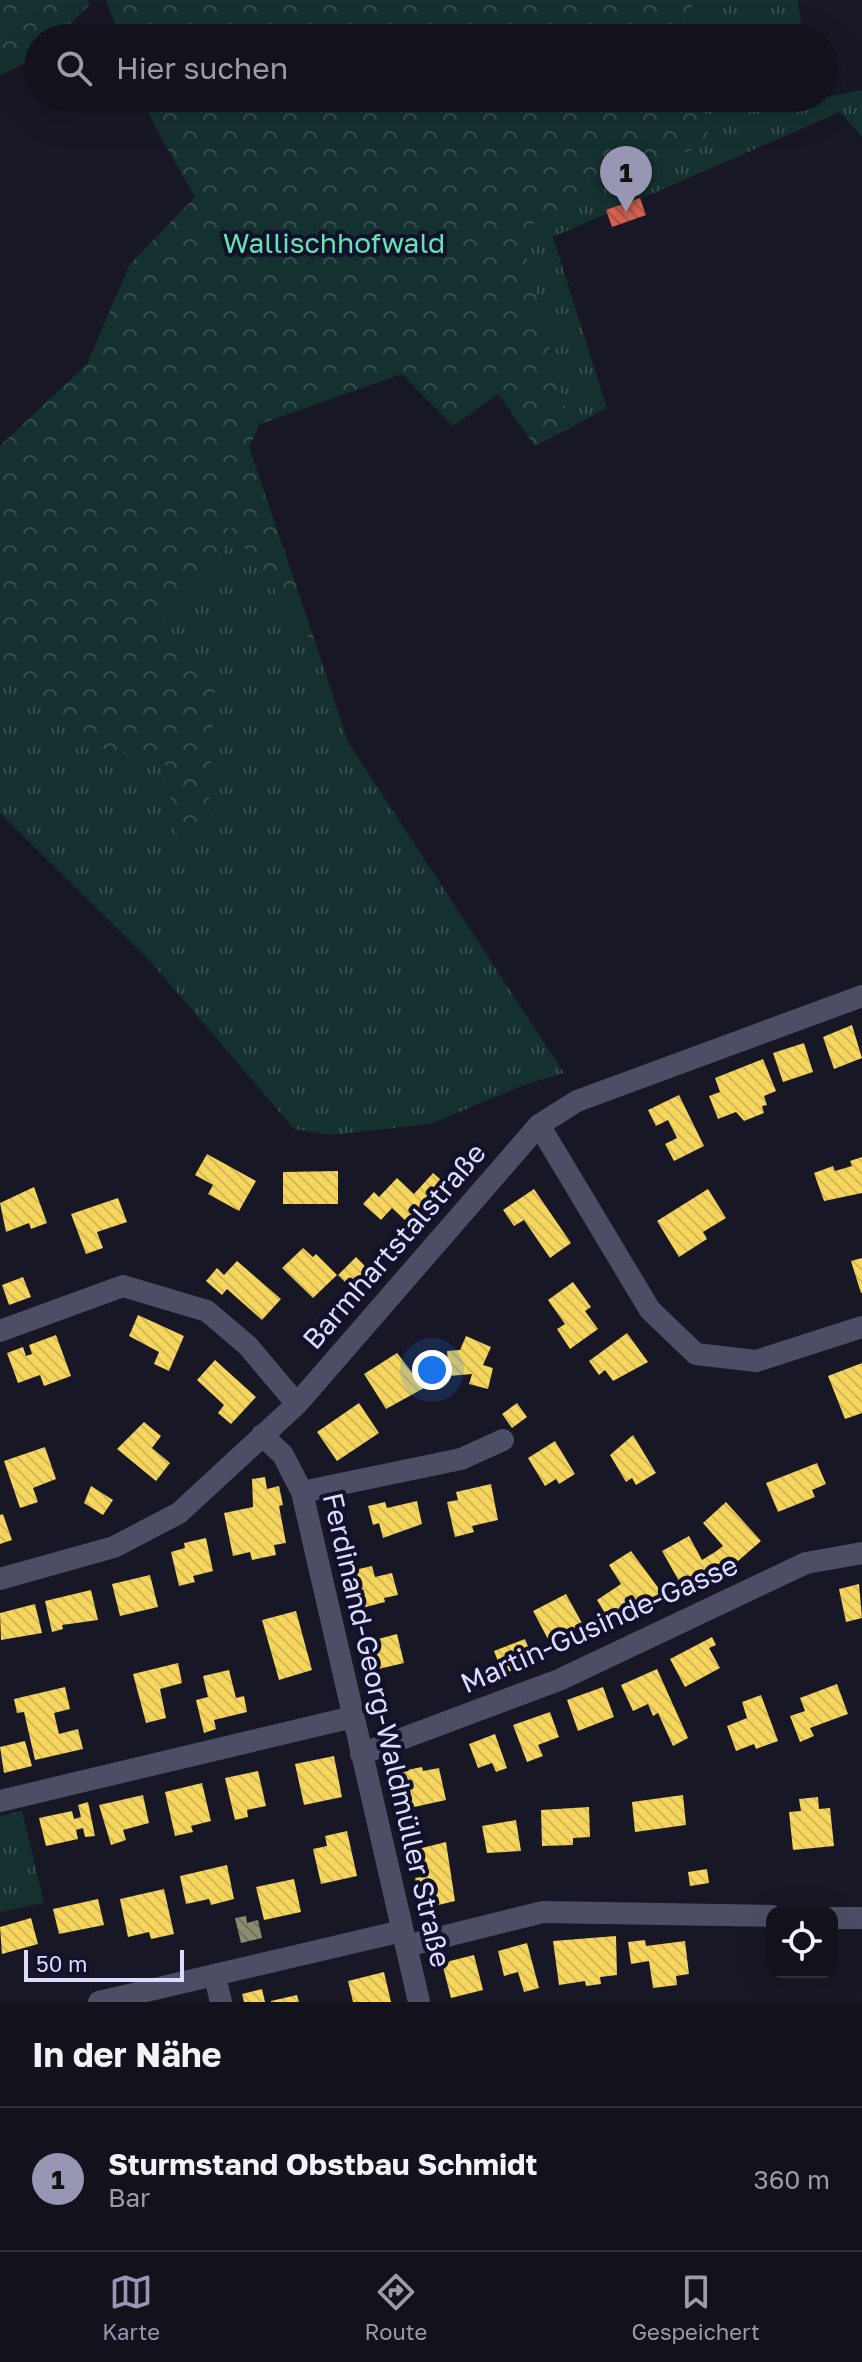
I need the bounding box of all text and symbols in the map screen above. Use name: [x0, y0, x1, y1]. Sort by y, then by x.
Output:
search box: [24, 24, 838, 112]
icon: search: [52, 46, 96, 90]
text: Hier suchen: [116, 50, 288, 86]
pin: 1: [600, 146, 652, 212]
park label: Wallischhofwald: [223, 226, 445, 259]
street label: Barmhartstalstraße: [295, 1136, 492, 1355]
your location: [412, 1350, 452, 1390]
street label: Ferdinand-Georg-Waldmüller Straße: [317, 1489, 458, 1970]
street label: Martin-Gusinde-Gasse: [455, 1548, 742, 1700]
map controls: [766, 1906, 838, 1978]
button: locate: [766, 1906, 838, 1978]
scale bar: [24, 1946, 184, 1982]
text: 50 m: [36, 1950, 87, 1977]
text: In der Nähe: [32, 2034, 222, 2074]
text: Sturmstand Obstbau Schmidt: [108, 2146, 538, 2182]
text: 1: [51, 2164, 65, 2195]
text: 360 m: [753, 2164, 830, 2195]
text: Bar: [108, 2182, 150, 2213]
tab: Karte: [102, 2270, 160, 2345]
tab: Route: [364, 2270, 427, 2345]
tab: Gespeichert: [632, 2270, 760, 2345]

